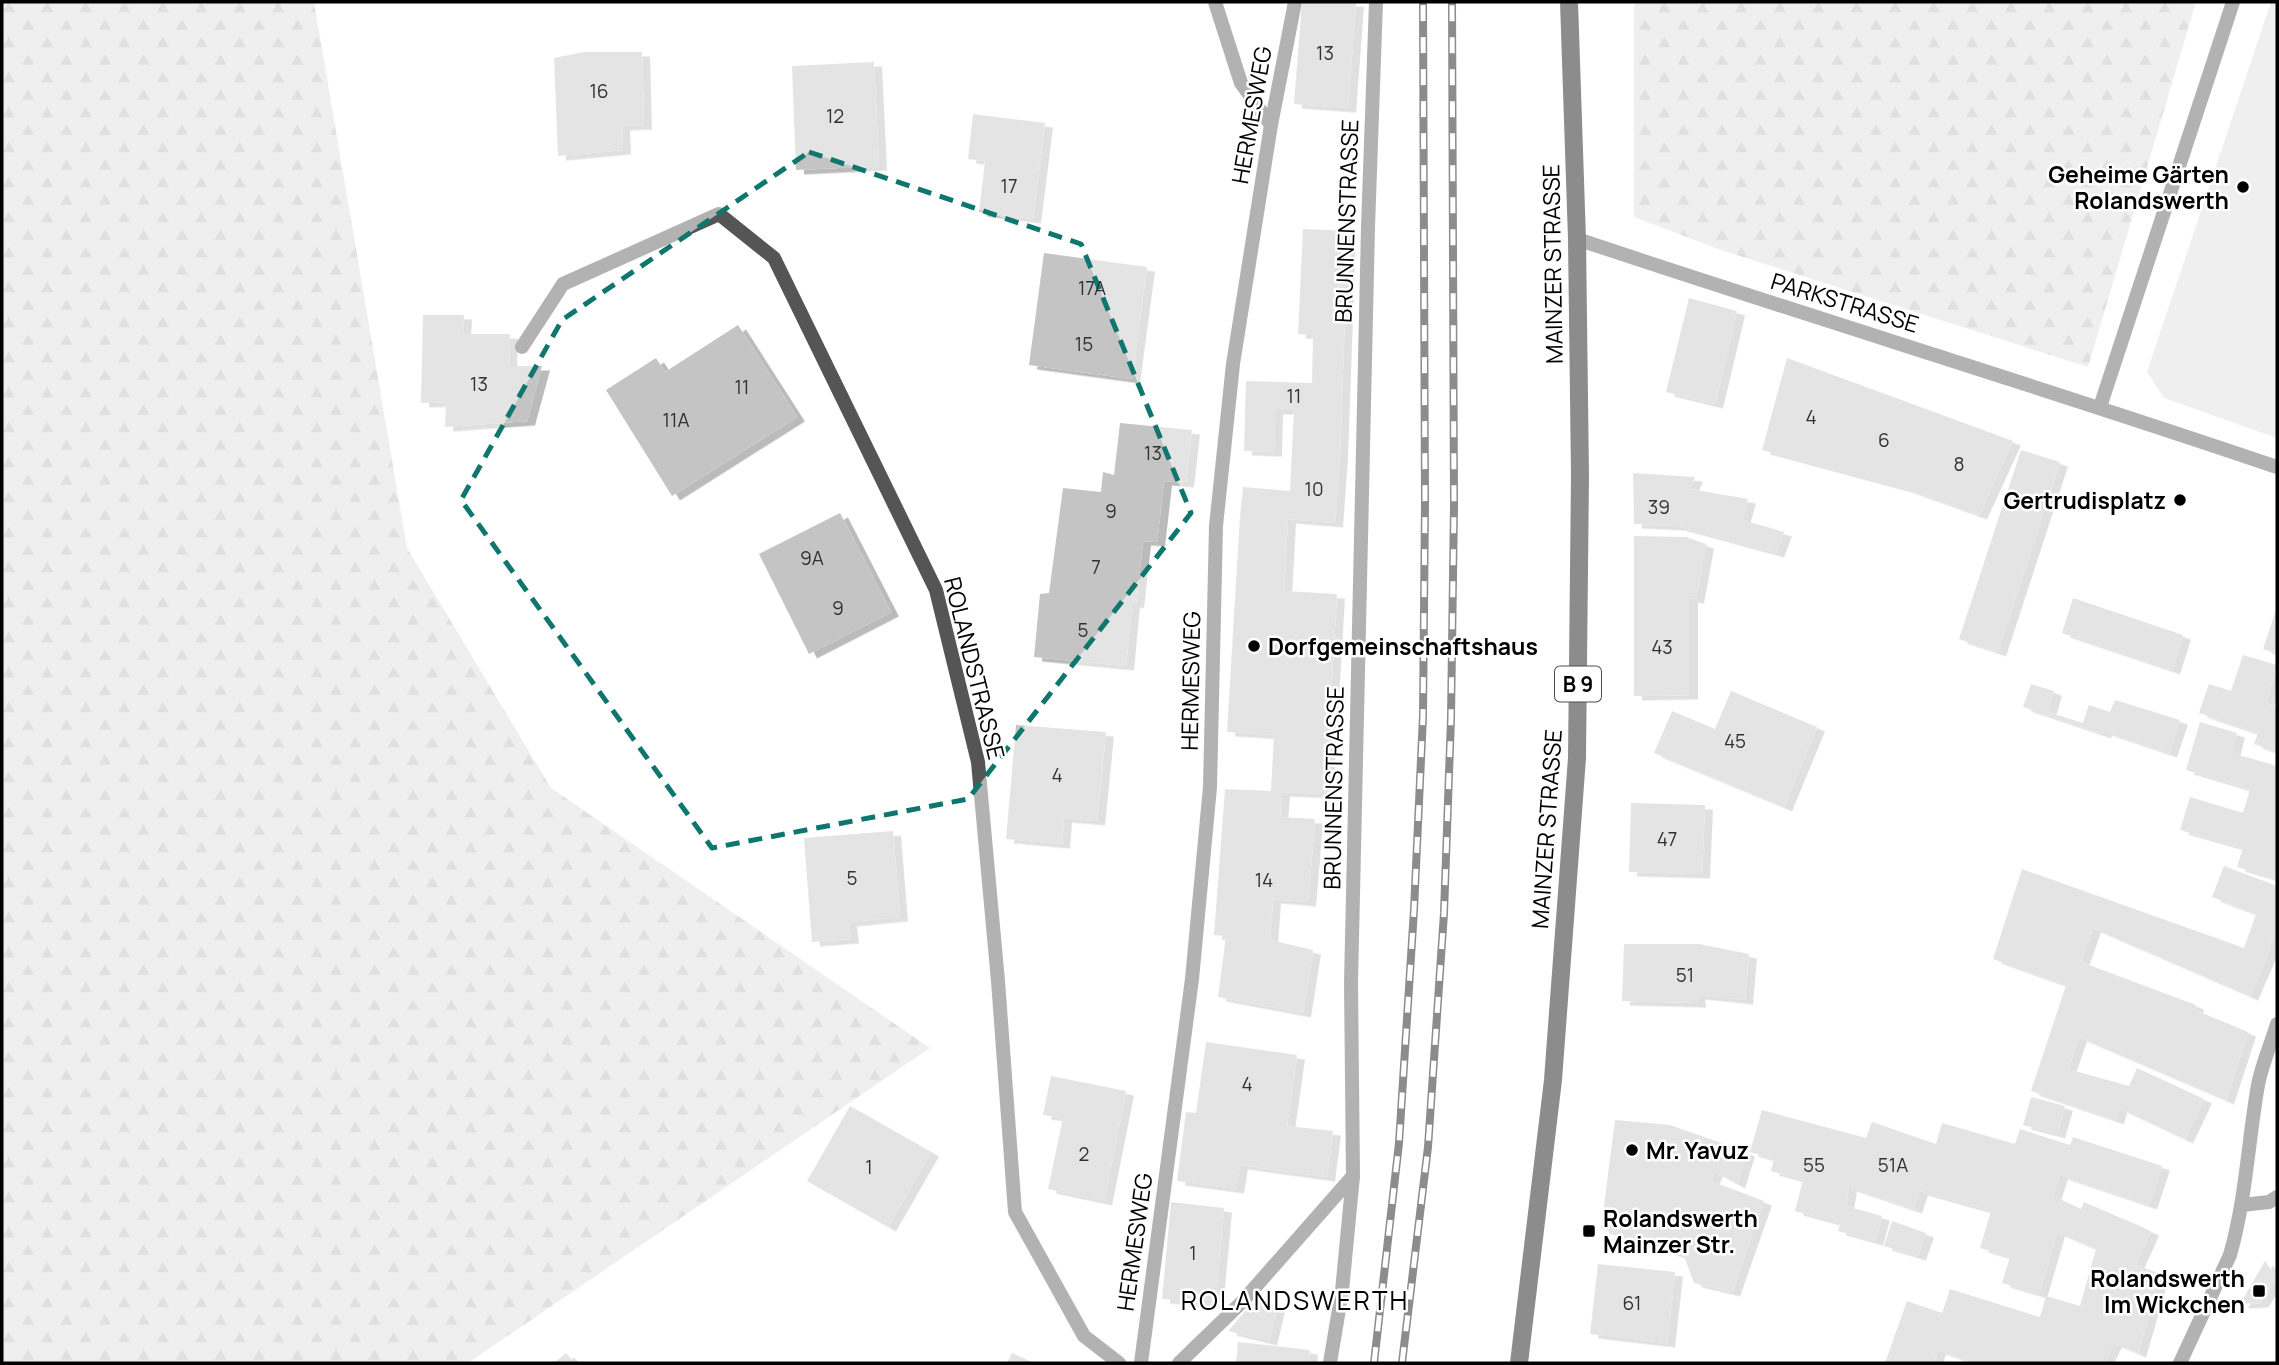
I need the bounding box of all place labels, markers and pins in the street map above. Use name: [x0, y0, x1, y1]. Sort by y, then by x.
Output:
place label: Geheime Gärten Rolandswerth: [2048, 158, 2229, 216]
marker: Geheime Gärten Rolandswerth: [2235, 179, 2251, 195]
place label: Gertrudisplatz: [2003, 484, 2166, 516]
marker: Gertrudisplatz: [2172, 492, 2188, 508]
place label: Dorfgemeinschaftshaus: [1268, 630, 1538, 662]
marker: Dorfgemeinschaftshaus: [1246, 638, 1262, 654]
place label: Mr. Yavuz: [1646, 1134, 1749, 1166]
marker: Mr. Yavuz: [1624, 1142, 1640, 1158]
place label: Rolandswerth Mainzer Str.: [1603, 1202, 1758, 1260]
marker: Rolandswerth Mainzer Str.: [1581, 1223, 1597, 1239]
place label: Rolandswerth Im Wickchen: [2090, 1262, 2245, 1320]
marker: Rolandswerth Im Wickchen: [2251, 1283, 2267, 1299]

